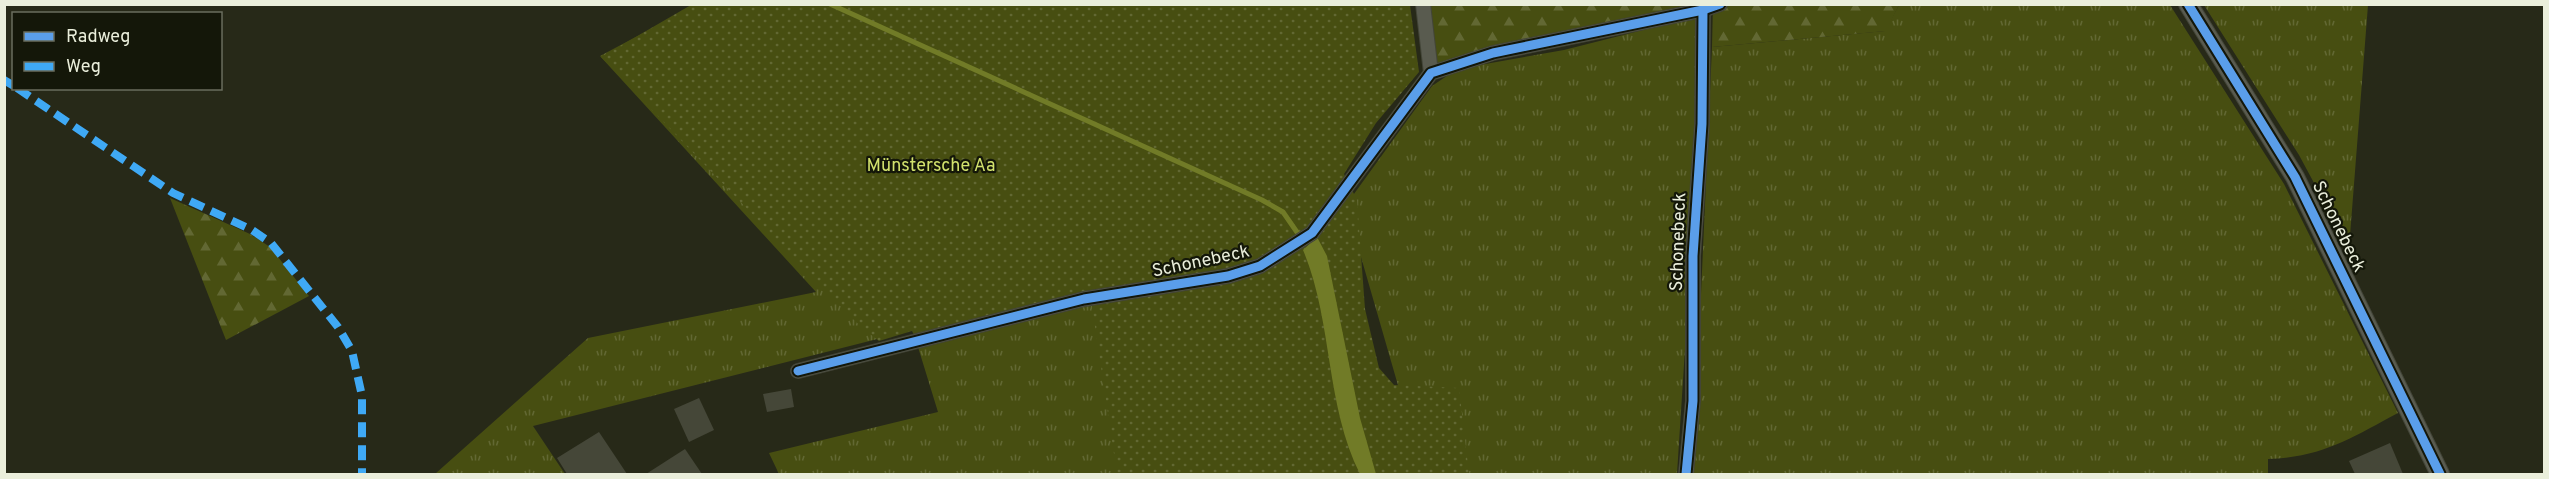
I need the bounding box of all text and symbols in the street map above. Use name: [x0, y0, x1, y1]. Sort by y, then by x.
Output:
legend: [12, 12, 222, 90]
text: Radweg: [66, 26, 130, 49]
text: Weg: [66, 56, 101, 79]
park label: Münstersche Aa: [867, 155, 995, 178]
street label: Schonebeck: [2306, 178, 2370, 276]
street label: Schonebeck: [1666, 192, 1692, 292]
street label: Schonebeck: [1150, 240, 1252, 284]

